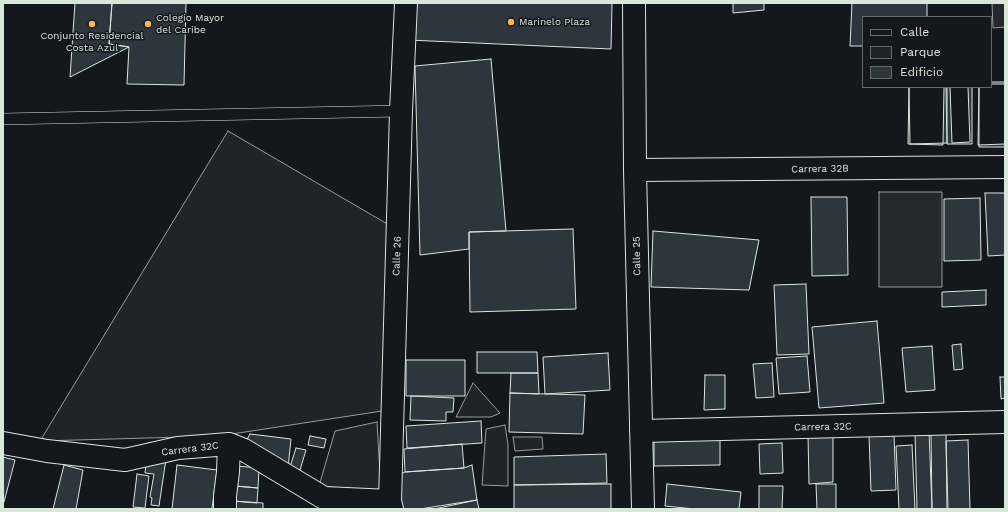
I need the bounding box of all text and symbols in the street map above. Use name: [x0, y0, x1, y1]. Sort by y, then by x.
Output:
place label: Colegio Mayor del Caribe: [156, 12, 224, 36]
place label: Marinelo Plaza: [519, 16, 590, 28]
legend: [862, 16, 992, 88]
marker: Marinelo Plaza: [506, 17, 516, 27]
marker: Conjunto Residencial Costa Azul: [87, 19, 97, 29]
marker: Colegio Mayor del Caribe: [143, 19, 153, 29]
text: Calle: [900, 25, 929, 39]
place label: Conjunto Residencial Costa Azul: [41, 30, 143, 54]
text: Parque: [900, 45, 941, 59]
text: Edificio: [900, 65, 943, 79]
street label: Carrera 32B: [791, 162, 849, 176]
street label: Calle 26: [390, 236, 404, 276]
street label: Calle 25: [631, 236, 643, 276]
street label: Carrera 32C: [794, 420, 852, 434]
street label: Carrera 32C: [161, 440, 219, 458]

